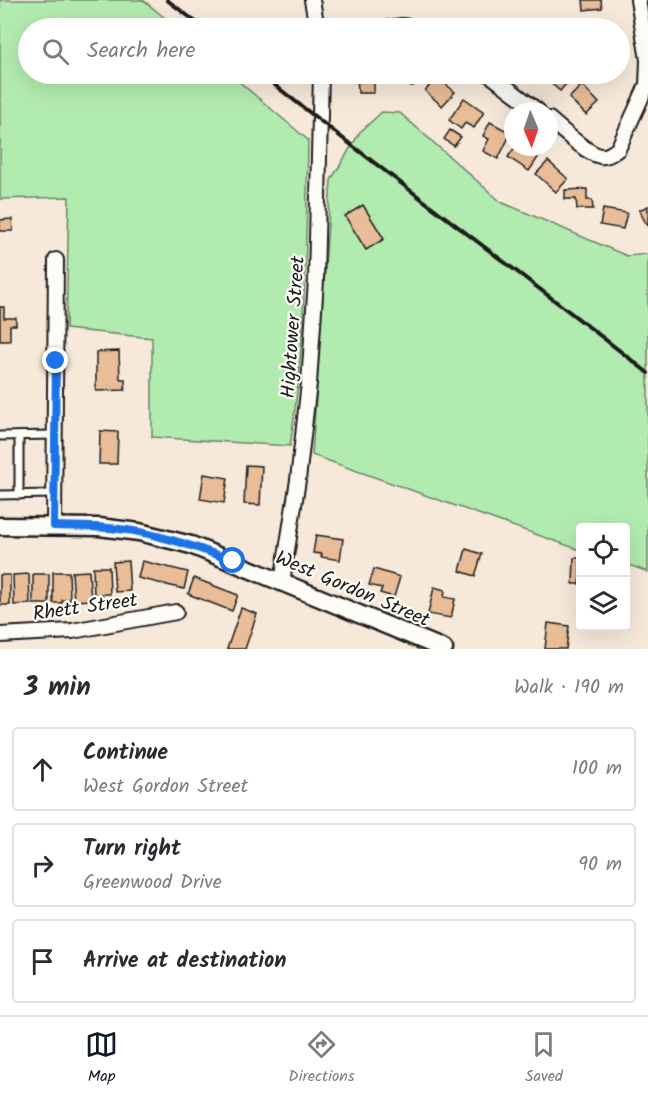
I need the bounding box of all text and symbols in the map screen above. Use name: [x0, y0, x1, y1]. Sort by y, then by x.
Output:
search box: [18, 18, 630, 84]
text: Search here: [87, 34, 195, 69]
icon: search: [39, 35, 72, 68]
north arrow: [504, 102, 558, 156]
street label: Hightower Street: [273, 254, 315, 400]
route end: [42, 347, 68, 373]
map controls: [576, 523, 630, 631]
button: locate: [576, 523, 630, 577]
street label: West Gordon Street: [270, 543, 435, 637]
route start: [219, 547, 245, 573]
button: layers: [576, 577, 630, 631]
street label: Rhett Street: [31, 585, 140, 631]
text: 3 min: [24, 667, 91, 709]
text: Walk · 190 m: [514, 672, 624, 704]
text: Continue: [83, 736, 168, 771]
icon: ahead: [26, 753, 59, 786]
text: 100 m: [572, 753, 622, 785]
text: West Gordon Street: [83, 771, 248, 803]
text: Turn right: [83, 832, 181, 867]
icon: right: [26, 849, 59, 882]
text: 90 m: [578, 849, 622, 881]
text: Greenwood Drive: [83, 867, 222, 899]
text: Arrive at destination: [83, 944, 286, 979]
icon: arrive: [26, 945, 59, 978]
tab: Map: [85, 1028, 118, 1089]
tab: Directions: [288, 1028, 355, 1089]
tab: Saved: [525, 1028, 563, 1089]

